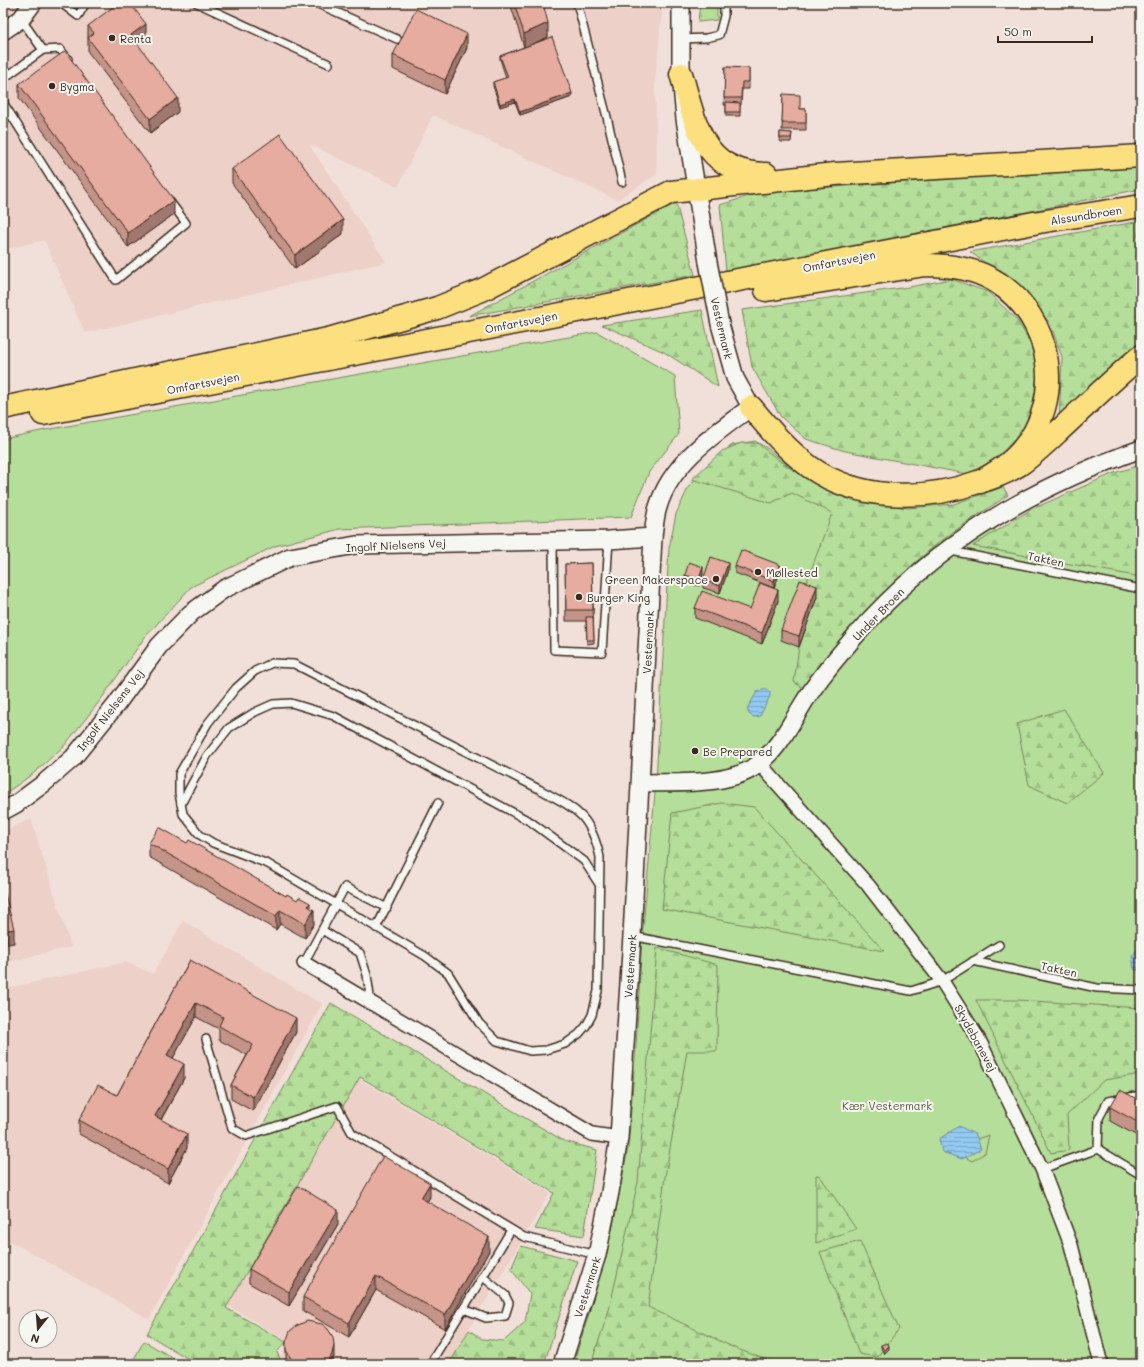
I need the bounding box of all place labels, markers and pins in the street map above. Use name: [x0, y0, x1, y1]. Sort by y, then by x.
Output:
place label: Renta: [120, 31, 152, 46]
marker: Renta: [107, 33, 117, 43]
place label: Bygma: [60, 79, 95, 94]
marker: Bygma: [47, 81, 57, 91]
place label: Møllested: [766, 565, 818, 580]
marker: Møllested: [753, 567, 763, 577]
place label: Green Makerspace: [605, 572, 708, 587]
marker: Green Makerspace: [711, 574, 721, 584]
place label: Burger King: [587, 590, 650, 605]
marker: Burger King: [574, 592, 584, 602]
place label: Be Prepared: [703, 744, 772, 759]
marker: Be Prepared: [690, 746, 700, 756]

